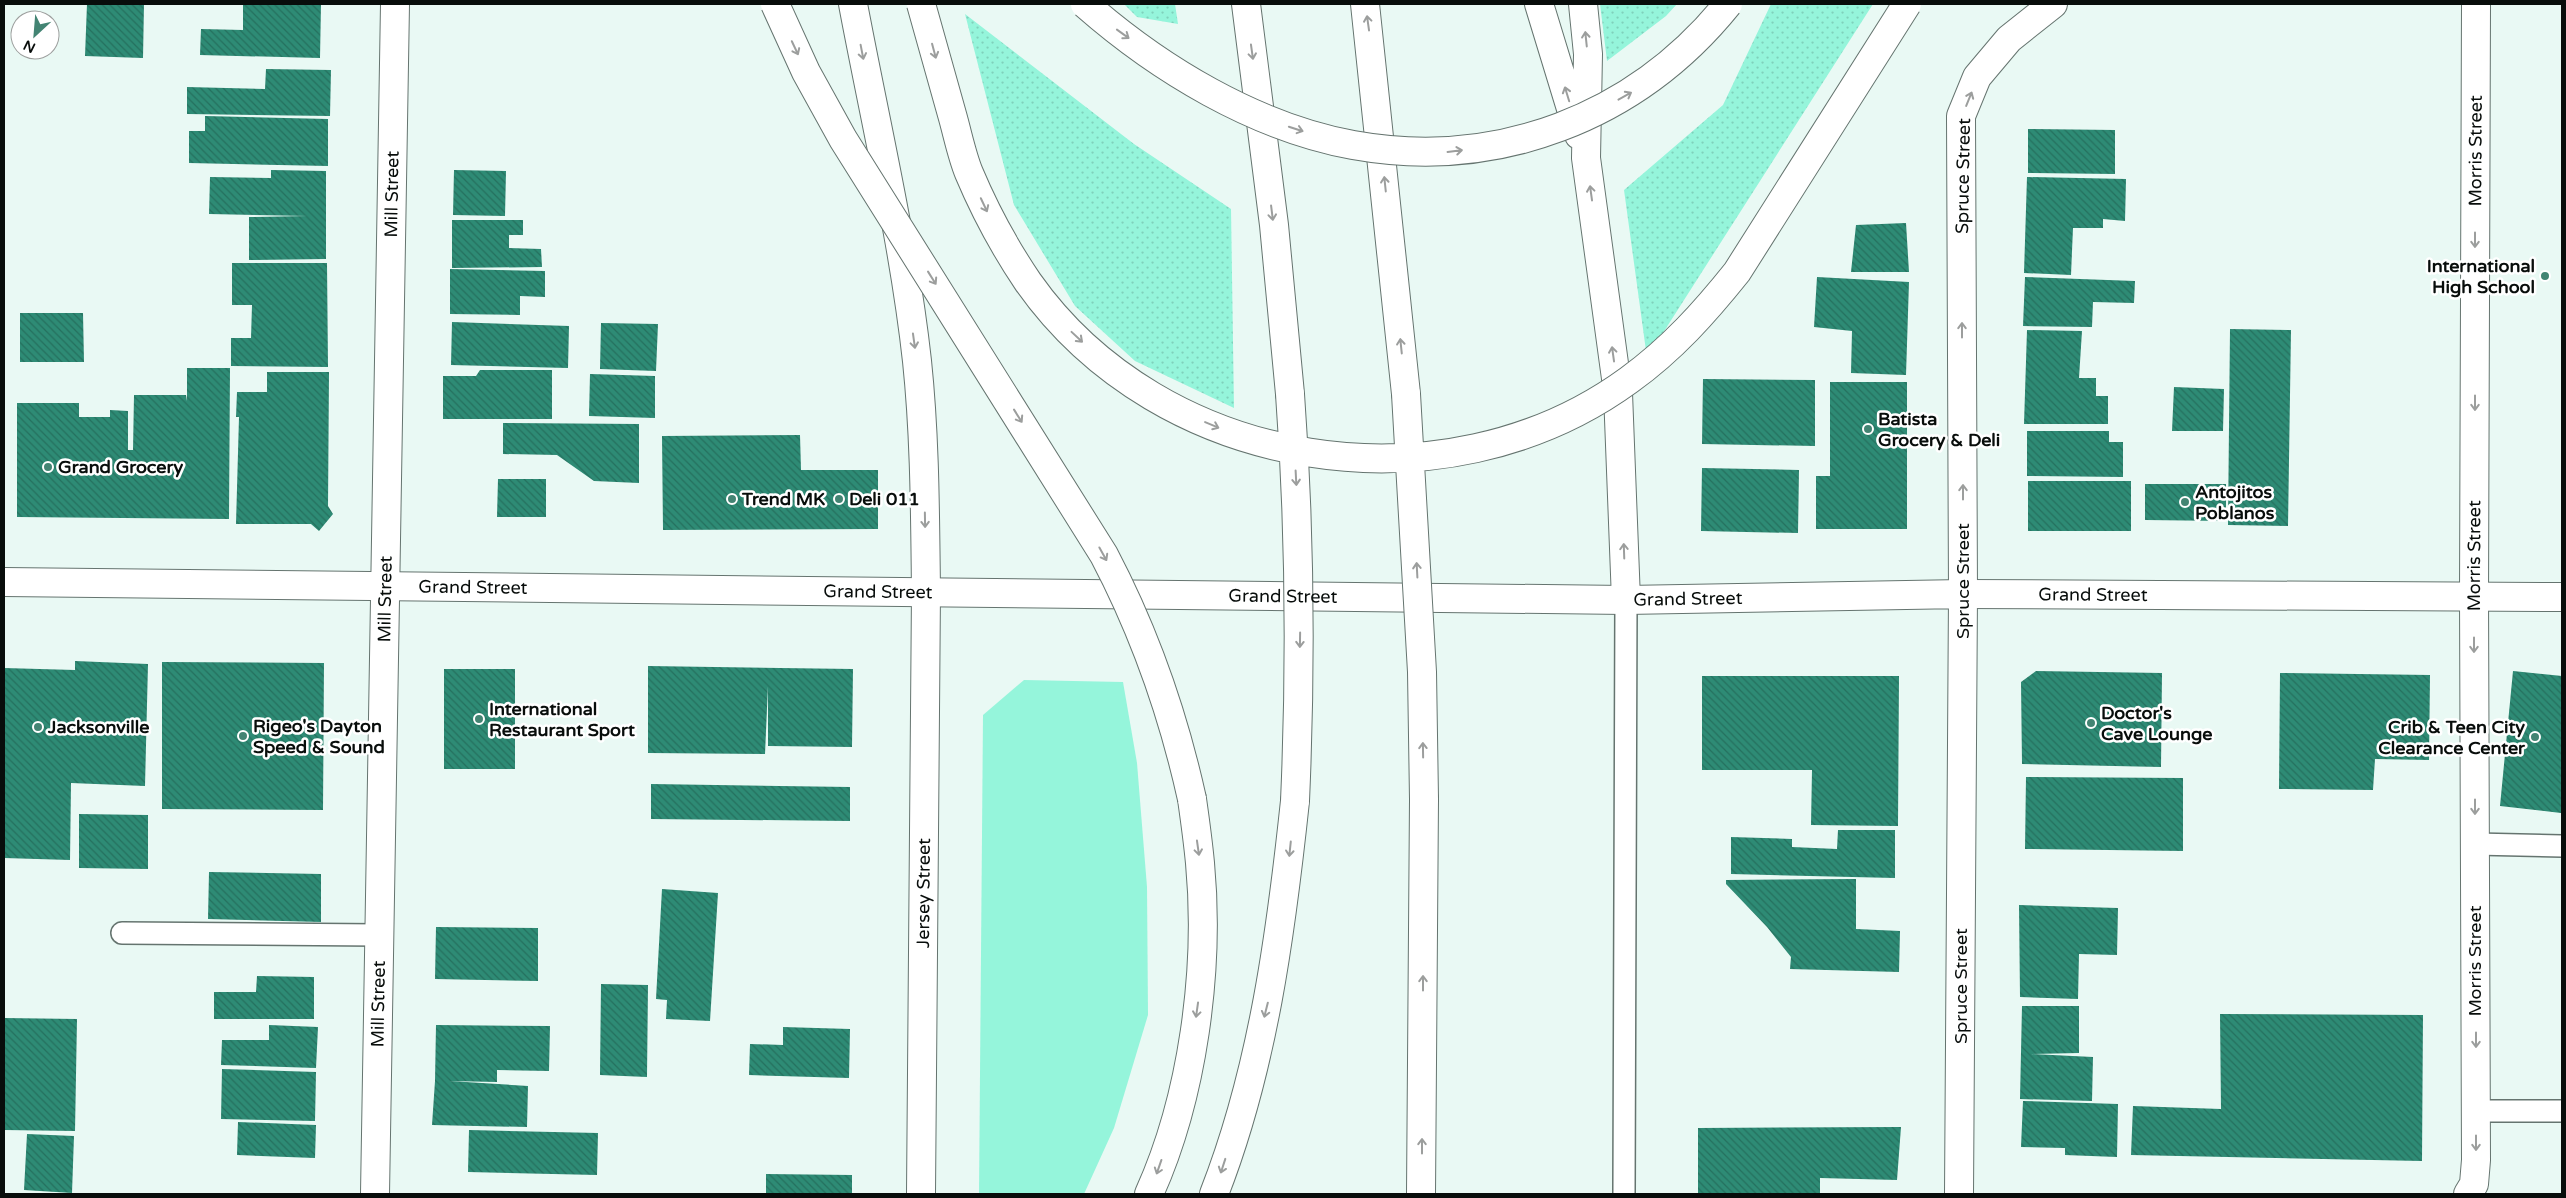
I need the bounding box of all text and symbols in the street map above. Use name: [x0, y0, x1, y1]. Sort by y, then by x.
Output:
north arrow: [10, 10, 60, 60]
one-way arrow: [1362, 15, 1372, 31]
one-way arrow: [1116, 29, 1130, 39]
one-way arrow: [1582, 31, 1591, 47]
text: N: [21, 36, 38, 56]
one-way arrow: [791, 40, 801, 55]
one-way arrow: [930, 42, 940, 58]
one-way arrow: [857, 43, 867, 59]
one-way arrow: [1247, 44, 1257, 60]
one-way arrow: [1561, 87, 1571, 103]
one-way arrow: [1617, 90, 1632, 100]
one-way arrow: [1964, 92, 1974, 107]
street label: Morris Street: [2464, 95, 2487, 206]
street label: Spruce Street: [1951, 118, 1975, 234]
one-way arrow: [1287, 124, 1303, 134]
one-way arrow: [1447, 146, 1463, 156]
street label: Mill Street: [380, 150, 404, 238]
one-way arrow: [1380, 176, 1390, 192]
one-way arrow: [1586, 185, 1596, 201]
one-way arrow: [980, 197, 989, 212]
one-way arrow: [1267, 205, 1277, 221]
one-way arrow: [2470, 232, 2480, 248]
place label: International High School: [2427, 255, 2535, 298]
one-way arrow: [927, 270, 937, 284]
marker: International High School: [2539, 270, 2551, 282]
one-way arrow: [1957, 322, 1967, 338]
one-way arrow: [1071, 331, 1083, 343]
one-way arrow: [909, 332, 919, 348]
one-way arrow: [1396, 338, 1406, 354]
one-way arrow: [1608, 346, 1618, 362]
one-way arrow: [2470, 394, 2480, 410]
one-way arrow: [1013, 408, 1023, 422]
place label: Batista Grocery & Deli: [1878, 408, 2000, 451]
one-way arrow: [1204, 421, 1219, 431]
marker: Batista Grocery & Deli: [1862, 423, 1874, 435]
place label: Grand Grocery: [58, 456, 183, 478]
marker: Grand Grocery: [42, 461, 54, 473]
one-way arrow: [1291, 469, 1300, 485]
place label: Antojitos Poblanos: [2195, 481, 2275, 524]
one-way arrow: [1958, 485, 1968, 501]
place label: Trend MK: [741, 488, 825, 510]
place label: Deli 011: [849, 488, 920, 510]
marker: Trend MK: [726, 493, 738, 505]
marker: Deli 011: [833, 493, 845, 505]
marker: Antojitos Poblanos: [2179, 496, 2191, 508]
street label: Morris Street: [2463, 500, 2485, 611]
one-way arrow: [920, 512, 930, 528]
street label: Spruce Street: [1952, 523, 1974, 639]
one-way arrow: [1620, 543, 1629, 559]
one-way arrow: [1099, 546, 1108, 561]
street label: Mill Street: [373, 555, 397, 643]
one-way arrow: [1412, 563, 1422, 579]
street label: Grand Street: [418, 576, 528, 599]
street label: Grand Street: [823, 580, 933, 603]
street label: Grand Street: [2038, 583, 2148, 606]
street label: Grand Street: [1228, 585, 1338, 608]
street label: Grand Street: [1633, 587, 1743, 611]
one-way arrow: [1295, 632, 1305, 648]
one-way arrow: [2469, 636, 2479, 653]
place label: International Restaurant Sport: [489, 698, 635, 741]
place label: Doctor's Cave Lounge: [2101, 702, 2213, 745]
marker: International Restaurant Sport: [473, 713, 485, 725]
place label: Rigeo's Dayton Speed & Sound: [253, 715, 385, 758]
place label: Jacksonville: [47, 716, 149, 738]
place label: Crib & Teen City Clearance Center: [2378, 716, 2526, 759]
marker: Doctor's Cave Lounge: [2085, 717, 2097, 729]
marker: Jacksonville: [32, 721, 44, 733]
marker: Rigeo's Dayton Speed & Sound: [237, 730, 249, 742]
marker: Crib & Teen City Clearance Center: [2529, 731, 2541, 743]
one-way arrow: [1418, 743, 1428, 759]
one-way arrow: [2470, 799, 2480, 815]
street label: Jersey Street: [912, 838, 935, 948]
one-way arrow: [1193, 839, 1203, 855]
one-way arrow: [1285, 841, 1295, 857]
street label: Morris Street: [2464, 905, 2486, 1017]
street label: Spruce Street: [1950, 928, 1972, 1044]
street label: Mill Street: [366, 960, 390, 1048]
one-way arrow: [1418, 975, 1428, 992]
one-way arrow: [1191, 1001, 1201, 1017]
one-way arrow: [1260, 1001, 1270, 1017]
one-way arrow: [2471, 1032, 2481, 1048]
one-way arrow: [2471, 1135, 2481, 1151]
one-way arrow: [1417, 1138, 1427, 1154]
one-way arrow: [1217, 1158, 1227, 1174]
one-way arrow: [1154, 1159, 1163, 1175]

